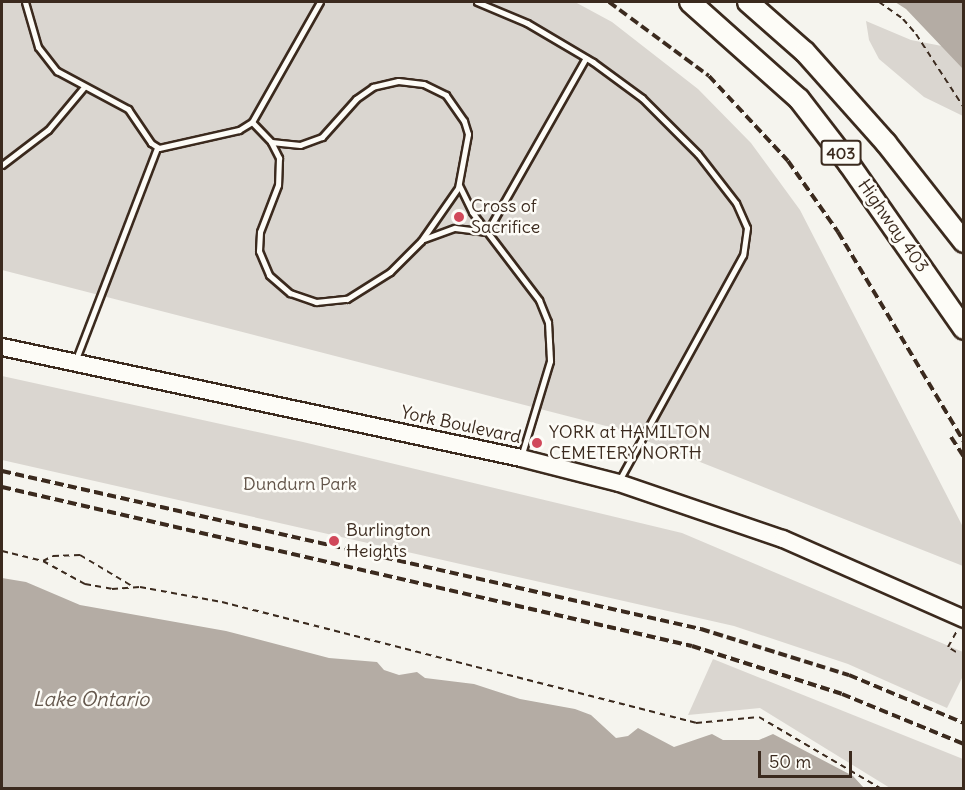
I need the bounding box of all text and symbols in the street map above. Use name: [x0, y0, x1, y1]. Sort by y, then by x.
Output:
road number: 403: [820, 140, 862, 166]
street label: Highway 403: [853, 175, 933, 277]
place label: Cross of Sacrifice: [471, 196, 540, 238]
marker: Cross of Sacrifice: [452, 210, 466, 224]
street label: York Boulevard: [399, 402, 523, 448]
place label: YORK at HAMILTON CEMETERY NORTH: [549, 422, 710, 464]
marker: YORK at HAMILTON CEMETERY NORTH: [530, 436, 544, 450]
park label: Dundurn Park: [243, 473, 357, 495]
place label: Burlington Heights: [346, 520, 431, 562]
marker: Burlington Heights: [327, 534, 341, 548]
water label: Lake Ontario: [33, 686, 149, 710]
scale bar: [761, 739, 856, 777]
text: 50 m: [769, 750, 811, 773]

